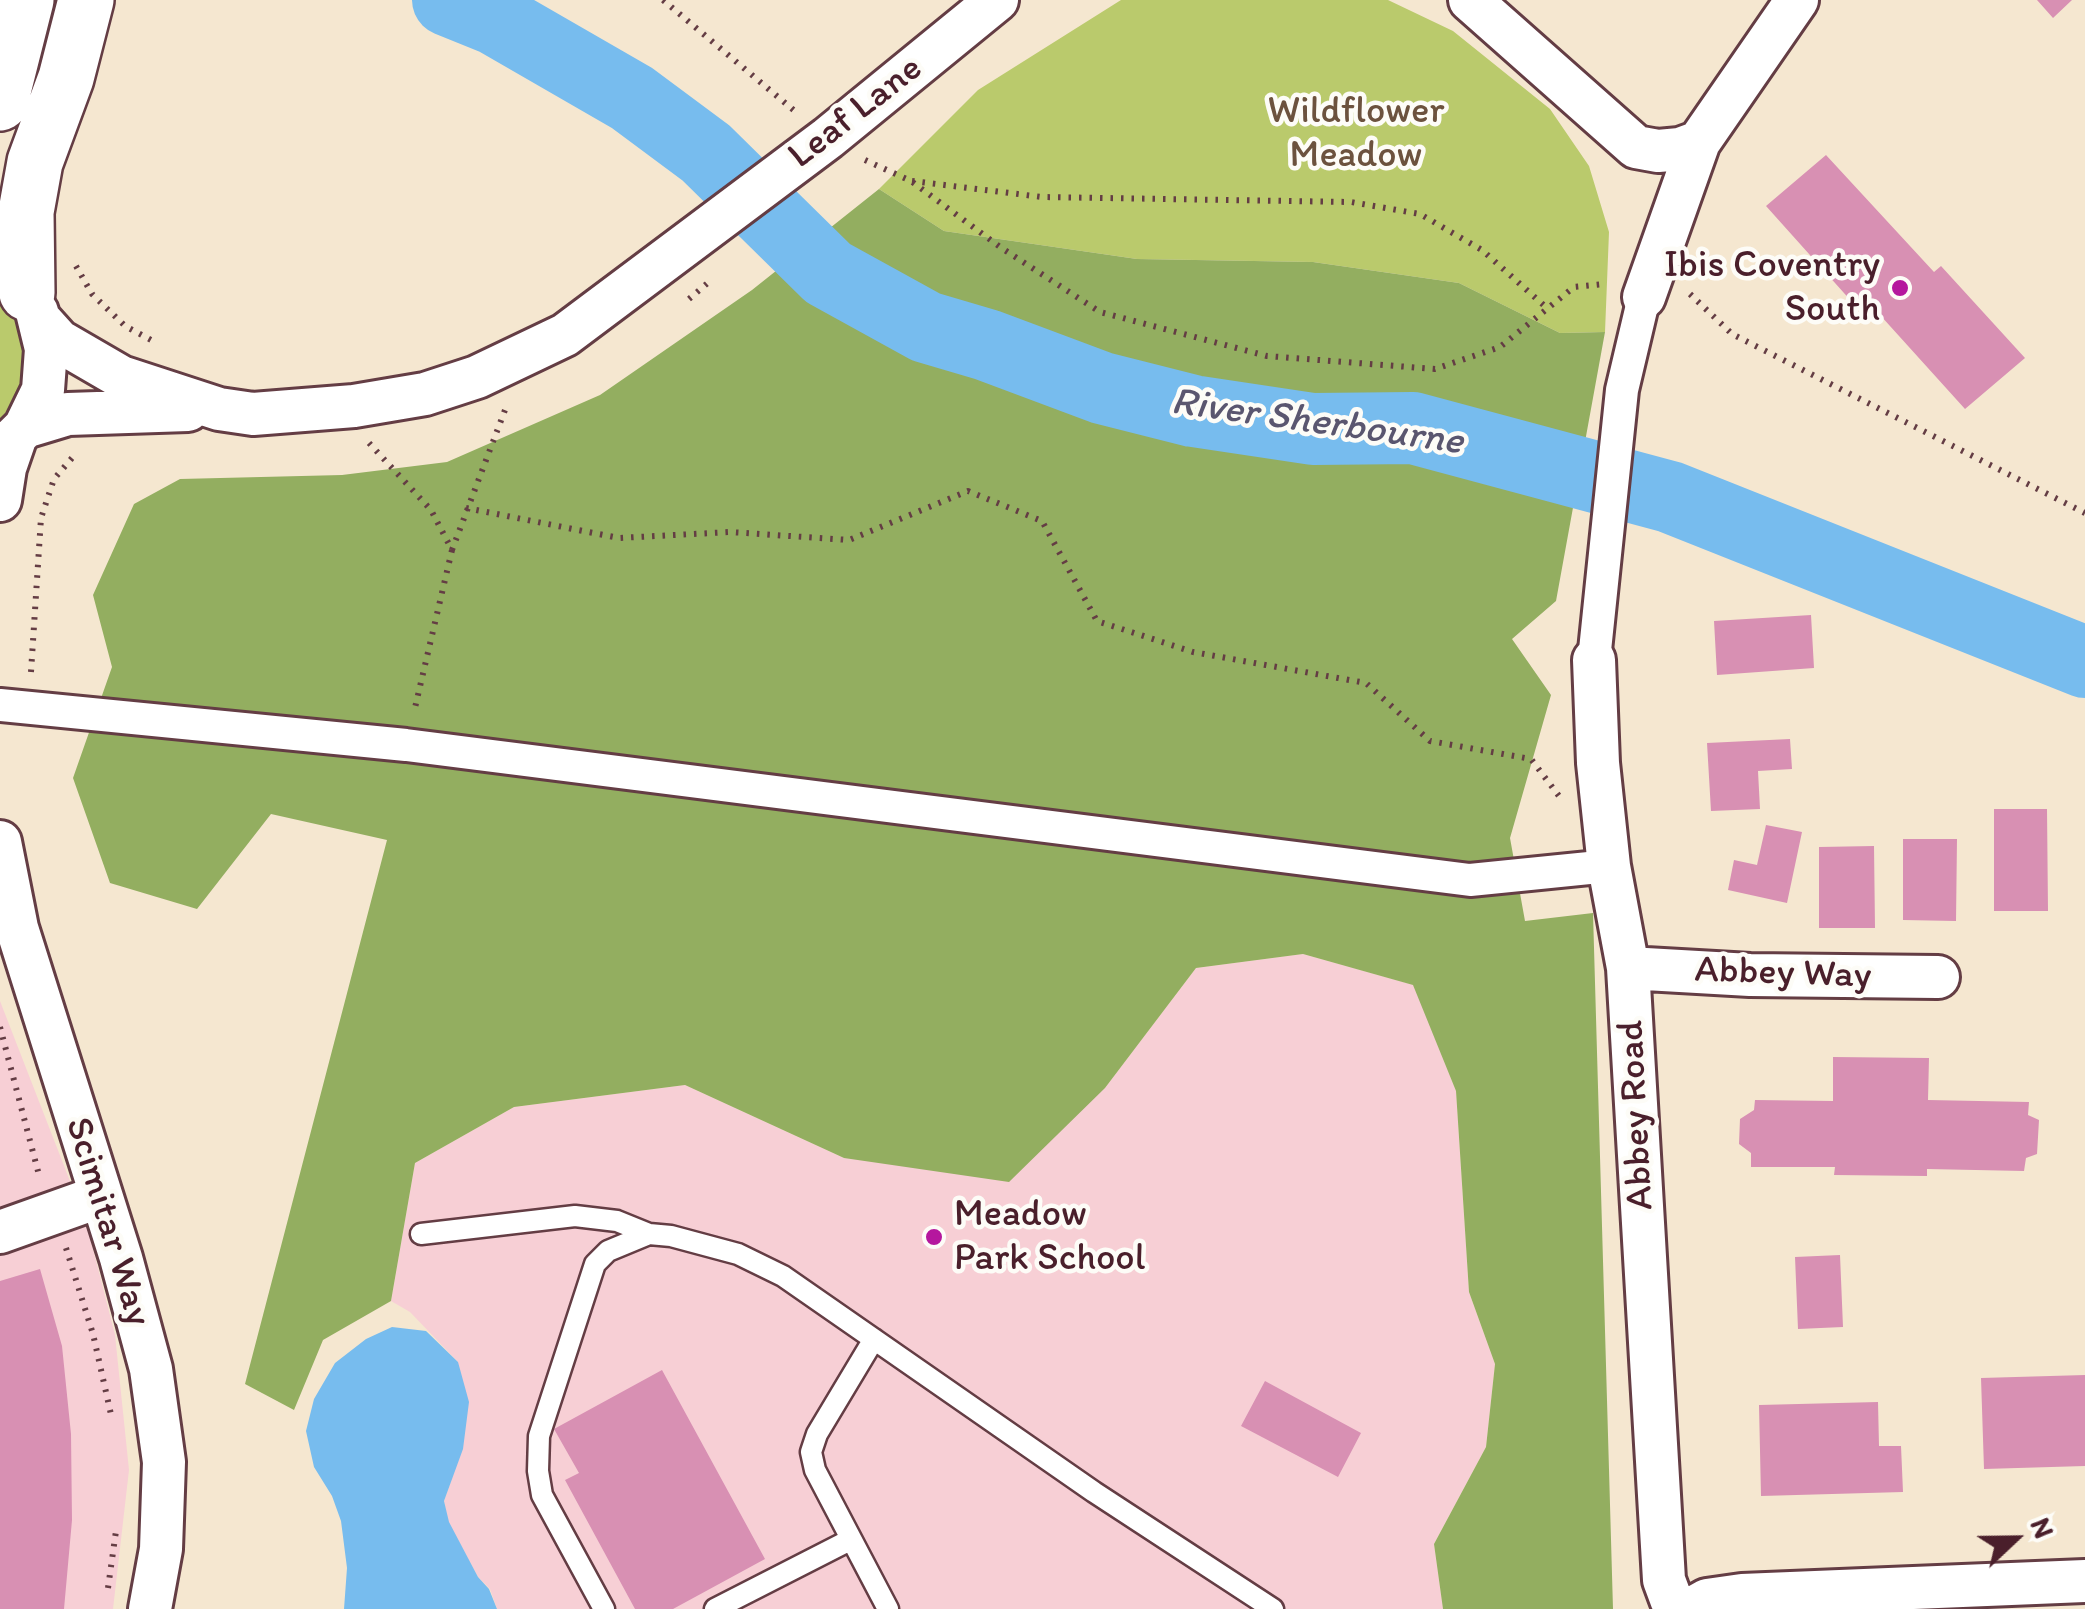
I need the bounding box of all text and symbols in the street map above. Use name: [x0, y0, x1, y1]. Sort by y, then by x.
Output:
street label: Leaf Lane: [780, 47, 932, 179]
park label: Wildflower Meadow: [1267, 89, 1445, 178]
place label: Ibis Coventry South: [1664, 243, 1880, 332]
marker: Ibis Coventry South: [1889, 277, 1911, 299]
water label: River Sherbourne: [1168, 379, 1466, 467]
street label: Abbey Way: [1694, 948, 1872, 1000]
street label: Abbey Road: [1609, 1019, 1665, 1211]
street label: Scimitar Way: [54, 1112, 160, 1332]
place label: Meadow Park School: [954, 1192, 1145, 1282]
marker: Meadow Park School: [923, 1226, 945, 1248]
north arrow: [1965, 1489, 2065, 1589]
text: N: [2024, 1513, 2062, 1543]

